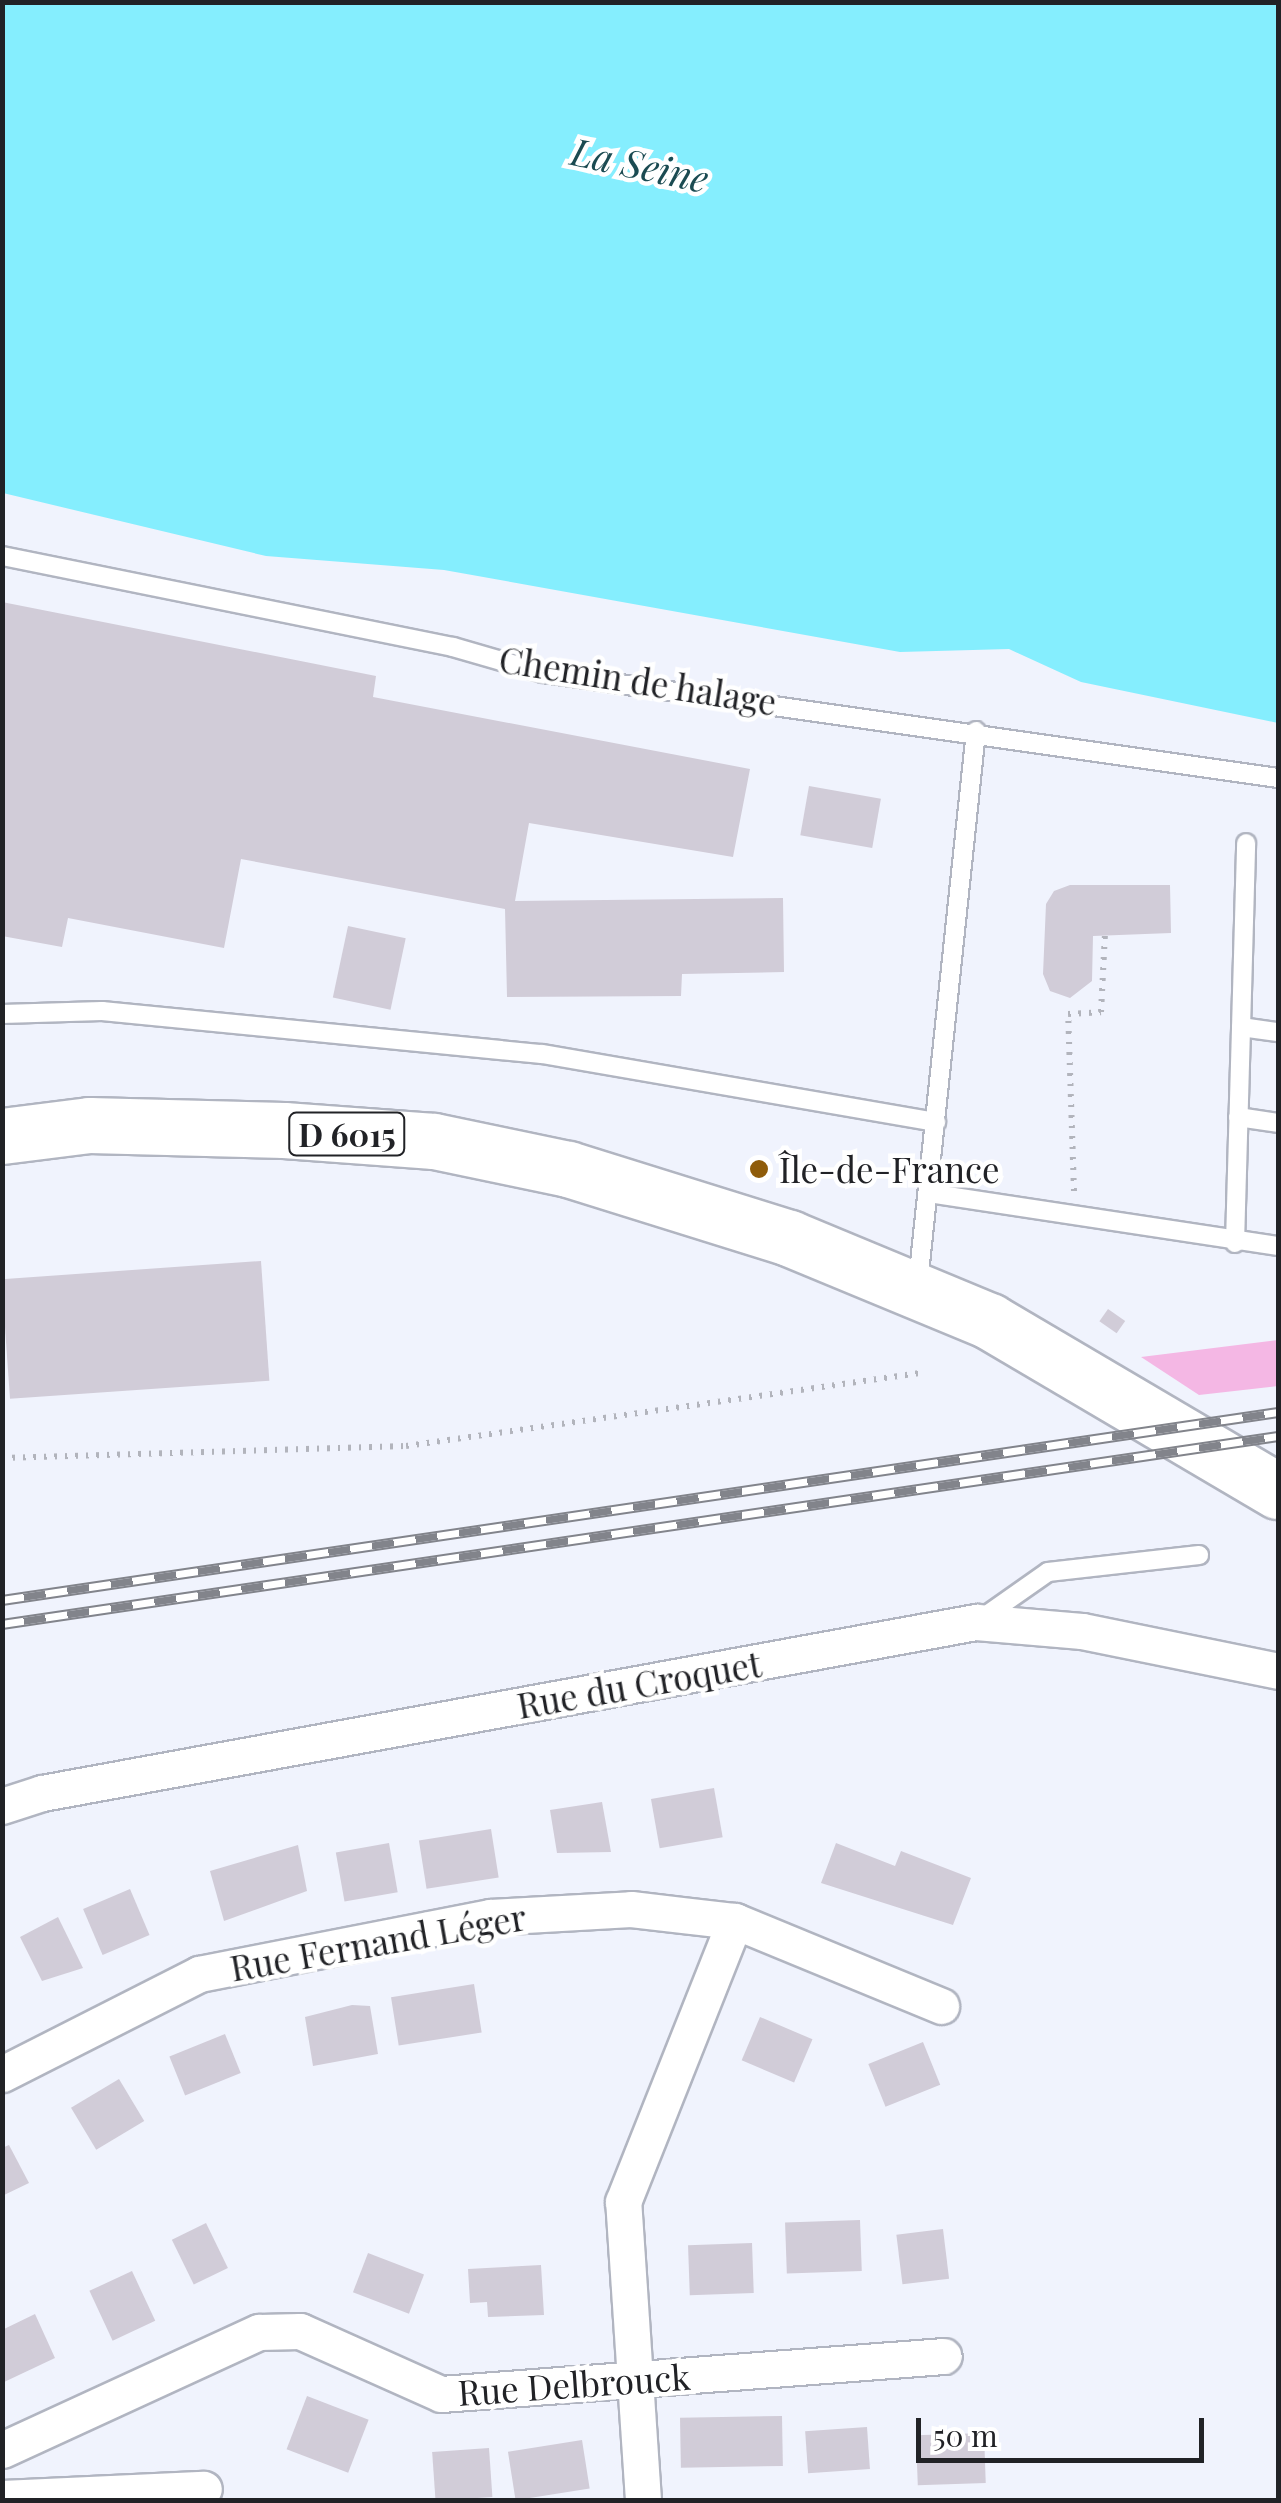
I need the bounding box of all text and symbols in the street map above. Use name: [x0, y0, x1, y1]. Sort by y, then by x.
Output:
water label: La Seine: [567, 127, 713, 201]
street label: Chemin de halage: [496, 637, 780, 723]
road number: D 6015: [287, 1107, 407, 1161]
place label: Île-de-France: [779, 1148, 1000, 1190]
marker: Île-de-France: [748, 1158, 770, 1180]
street label: Rue du Croquet: [514, 1642, 764, 1726]
street label: Rue Fernand Léger: [227, 1895, 529, 1989]
street label: Rue Delbrouck: [456, 2355, 692, 2413]
scale bar: [921, 2398, 1208, 2460]
text: 50 m: [933, 2415, 998, 2455]

